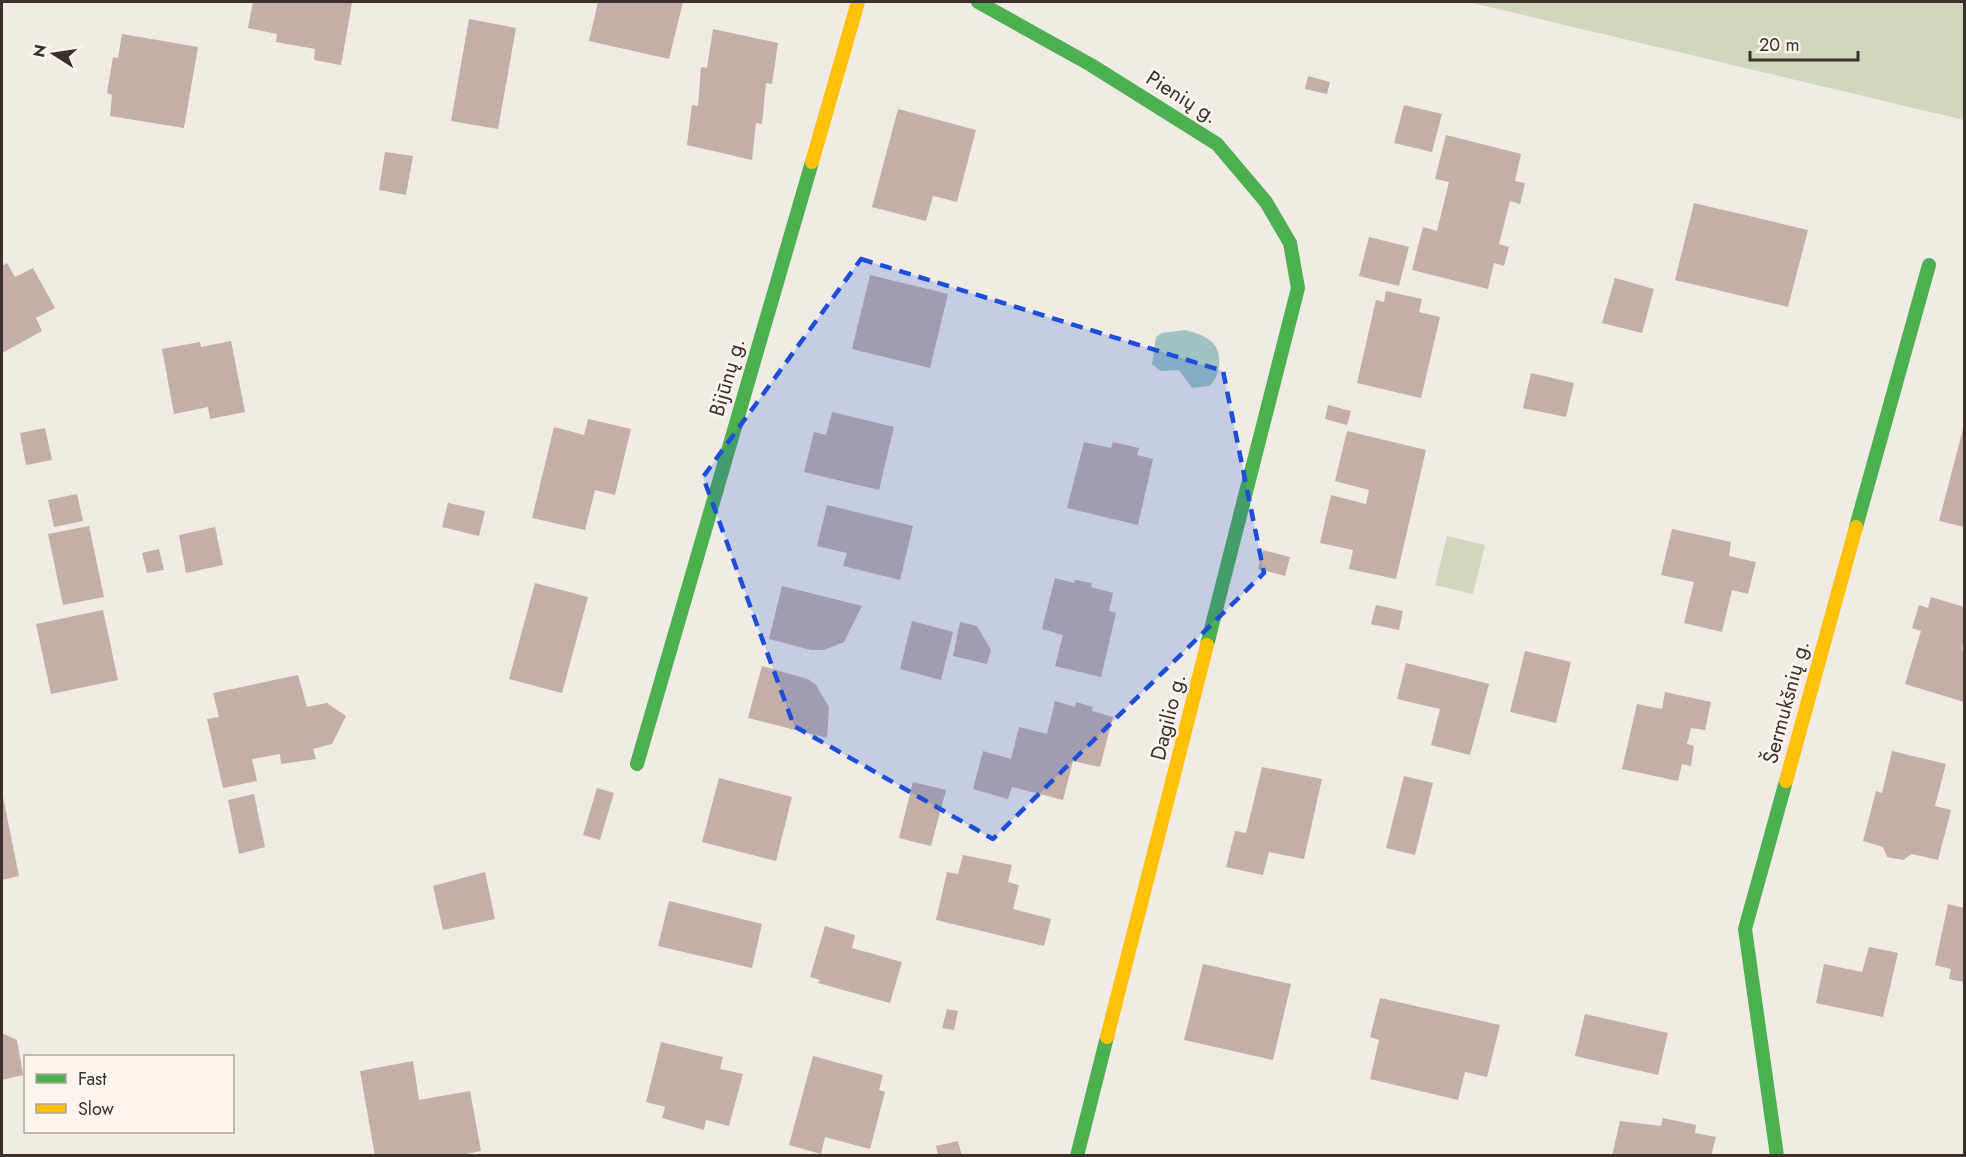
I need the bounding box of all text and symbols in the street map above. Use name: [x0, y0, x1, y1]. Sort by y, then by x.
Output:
north arrow: [24, 24, 84, 84]
scale bar: [1750, 24, 1858, 62]
text: 20 m: [1759, 32, 1799, 58]
text: N: [27, 42, 52, 60]
street label: Pienių g.: [1140, 63, 1224, 131]
street label: Bijūnų g.: [702, 334, 752, 420]
street label: Šermukšnių g.: [1755, 637, 1817, 767]
street label: Dagilio g.: [1143, 671, 1193, 763]
legend: [24, 1055, 234, 1133]
text: Fast: [78, 1066, 107, 1092]
text: Slow: [78, 1096, 115, 1122]

